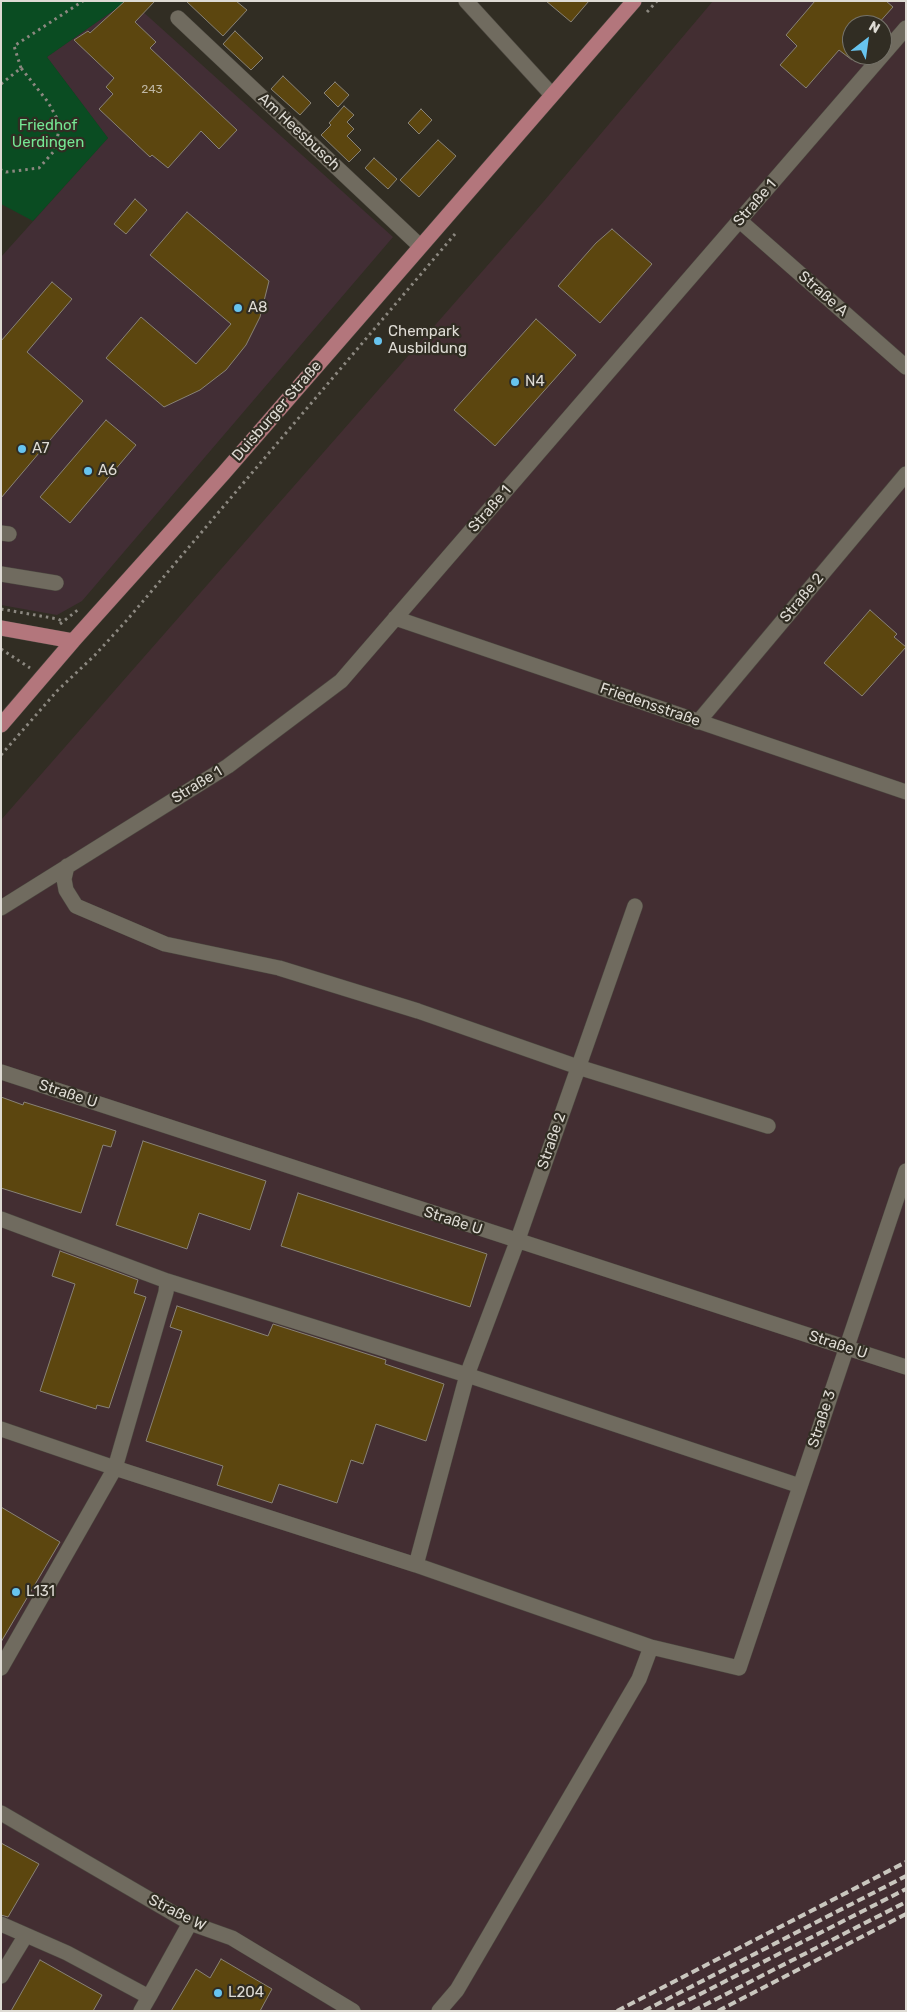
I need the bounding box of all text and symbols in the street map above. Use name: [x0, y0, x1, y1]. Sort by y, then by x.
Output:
north arrow: [842, 15, 892, 65]
text: N: [866, 18, 883, 37]
house number: 243: [141, 83, 163, 97]
street label: Am Heesbusch: [254, 90, 344, 174]
park label: Friedhof Uerdingen: [12, 117, 84, 152]
street label: Straße 1: [730, 176, 780, 230]
street label: Straße A: [794, 268, 852, 320]
place label: A8: [248, 299, 268, 317]
marker: A8: [232, 302, 244, 314]
place label: Chempark Ausbildung: [388, 323, 467, 358]
marker: Chempark Ausbildung: [372, 335, 384, 347]
street label: Duisburger Straße: [228, 357, 326, 465]
place label: N4: [525, 373, 545, 391]
marker: N4: [509, 376, 521, 388]
place label: A7: [32, 440, 49, 458]
marker: A7: [16, 443, 28, 455]
place label: A6: [98, 462, 117, 480]
marker: A6: [82, 465, 94, 477]
street label: Straße 1: [465, 482, 515, 536]
street label: Straße 2: [776, 570, 828, 626]
street label: Friedensstraße: [597, 679, 703, 731]
street label: Straße 1: [168, 762, 226, 808]
street label: Straße U: [36, 1076, 100, 1112]
street label: Straße 2: [534, 1110, 570, 1172]
street label: Straße U: [421, 1203, 485, 1239]
street label: Straße U: [806, 1327, 870, 1363]
street label: Straße 3: [804, 1388, 840, 1450]
place label: L131: [26, 1583, 55, 1601]
marker: L131: [10, 1586, 22, 1598]
street label: Straße W: [145, 1891, 209, 1935]
place label: L204: [228, 1984, 264, 2002]
marker: L204: [212, 1987, 224, 1999]

